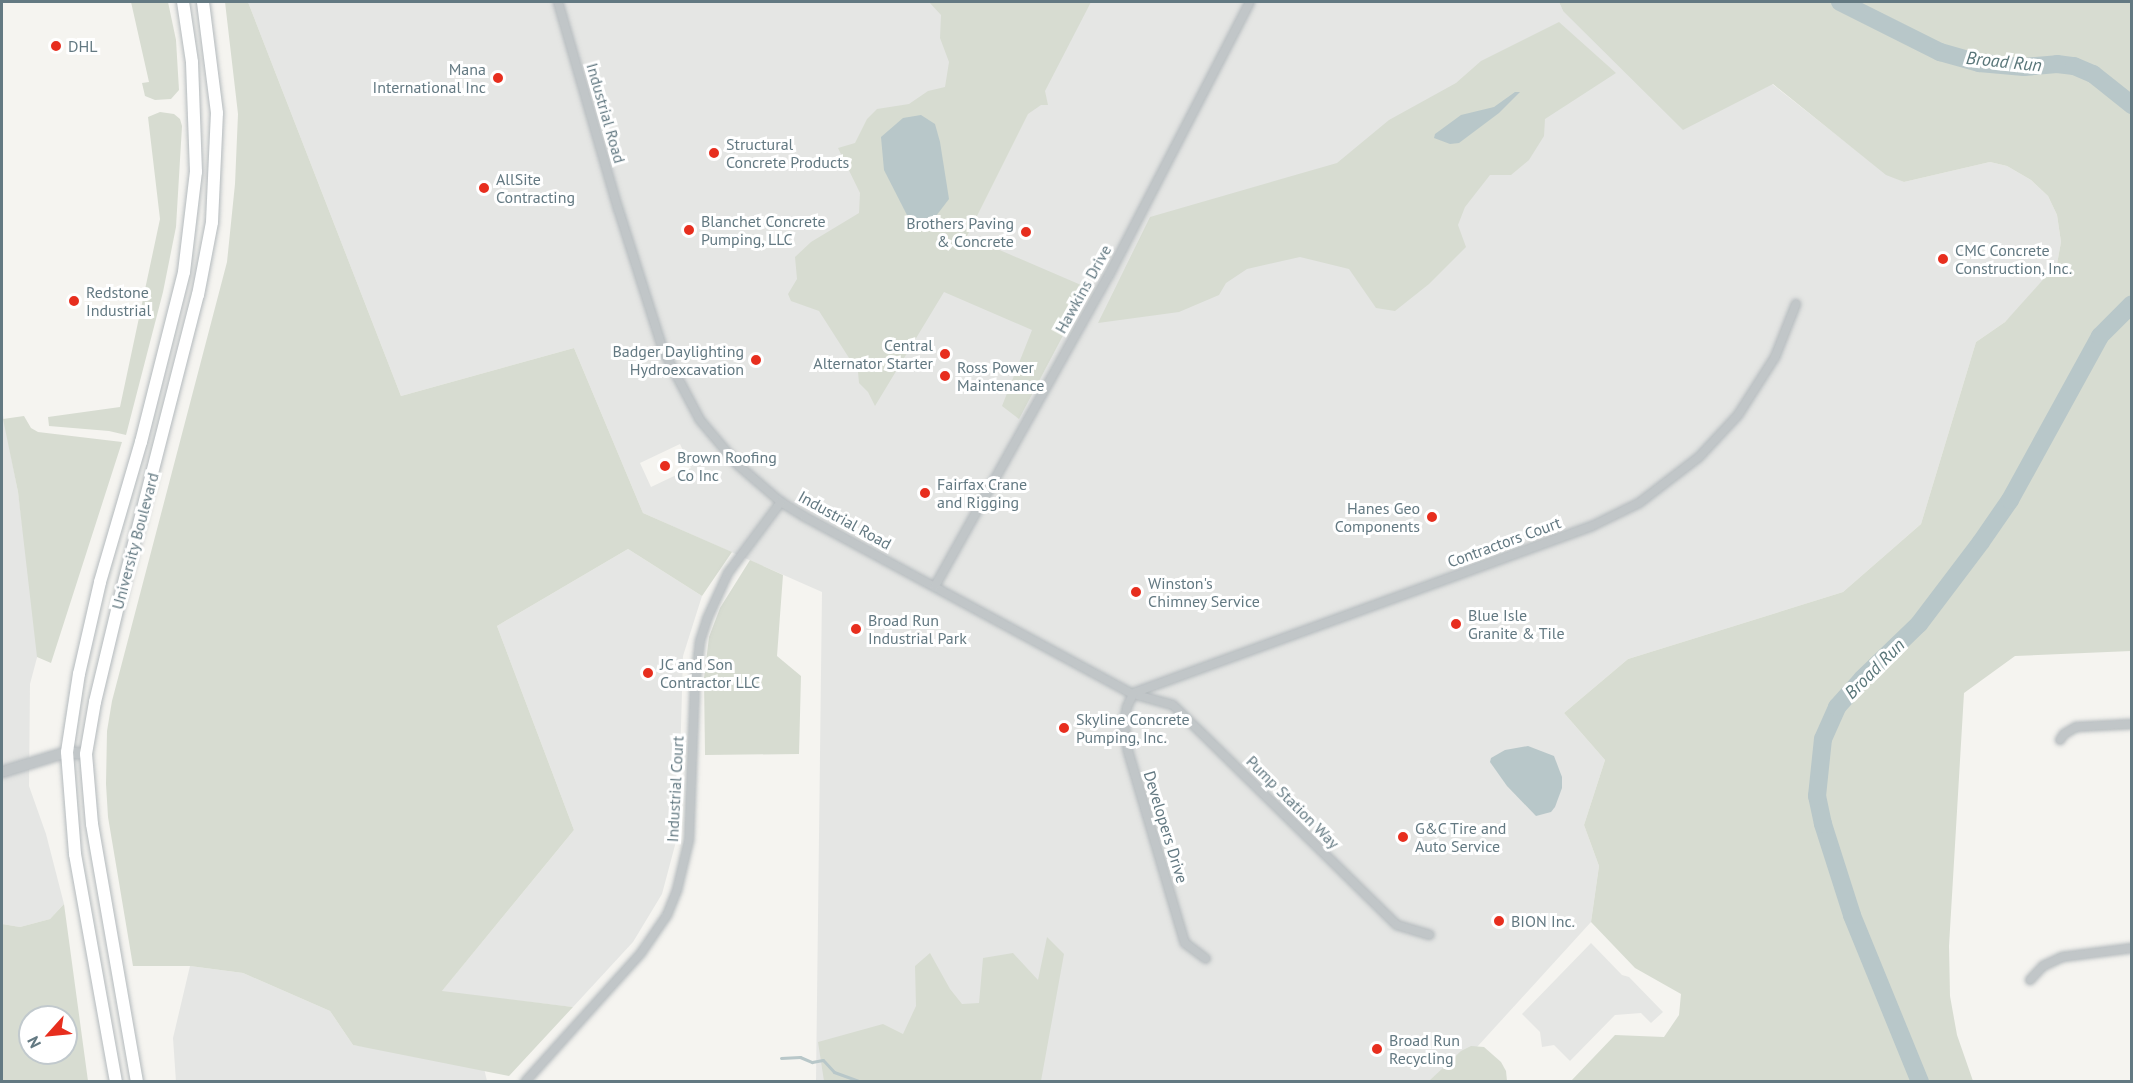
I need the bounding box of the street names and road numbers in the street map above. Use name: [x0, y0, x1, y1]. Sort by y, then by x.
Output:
street label: Industrial Road: [583, 61, 629, 165]
street label: Hawkins Drive: [1051, 241, 1115, 337]
street label: University Boulevard: [107, 470, 163, 612]
street label: Industrial Road: [795, 487, 895, 553]
street label: Contractors Court: [1445, 513, 1563, 571]
street label: Industrial Court: [663, 735, 687, 843]
street label: Pump Station Way: [1242, 751, 1344, 853]
street label: Developers Drive: [1140, 769, 1192, 885]

